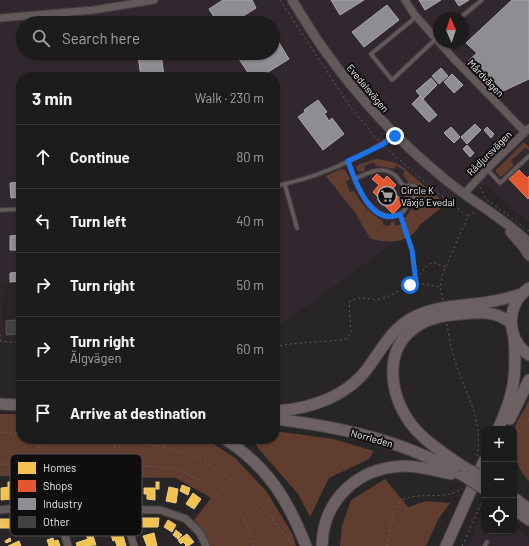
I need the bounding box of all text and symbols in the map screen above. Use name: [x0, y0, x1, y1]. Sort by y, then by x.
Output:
north arrow: [433, 12, 469, 48]
search box: [16, 16, 280, 60]
icon: search: [30, 27, 52, 49]
text: Search here: [62, 29, 140, 47]
street label: Mårdvägen: [465, 57, 507, 99]
street label: Evedalsvägen: [344, 61, 392, 115]
text: 3 min: [32, 88, 72, 108]
text: Walk · 230 m: [195, 90, 264, 106]
route end: [386, 127, 404, 145]
street label: Rådjursvägen: [464, 128, 514, 178]
icon: ahead: [32, 146, 54, 168]
text: Continue: [70, 148, 130, 166]
text: 80 m: [237, 149, 264, 165]
place label: Circle K Växjö Evedal: [401, 184, 455, 208]
supermarket icon: Circle K Växjö Evedal: [376, 185, 398, 207]
icon: left: [32, 210, 54, 232]
text: Turn left: [70, 212, 126, 230]
text: 40 m: [236, 213, 264, 229]
icon: right: [32, 274, 54, 296]
text: Turn right: [70, 276, 135, 294]
route start: [401, 276, 419, 294]
text: 50 m: [237, 277, 264, 293]
text: Turn right: [70, 332, 135, 350]
icon: right: [32, 338, 54, 360]
text: 60 m: [237, 341, 264, 357]
text: Älgvägen: [70, 350, 121, 366]
icon: arrive: [32, 402, 54, 424]
text: Arrive at destination: [70, 404, 206, 422]
street label: Norrleden: [350, 426, 394, 450]
map controls: [481, 426, 517, 534]
button: +: [481, 426, 517, 462]
legend: [10, 454, 142, 536]
text: Homes: [43, 461, 76, 474]
button: −: [481, 462, 517, 498]
text: Shops: [43, 479, 73, 492]
text: Industry: [43, 497, 82, 510]
button: locate: [481, 498, 517, 534]
text: Other: [43, 515, 70, 528]

